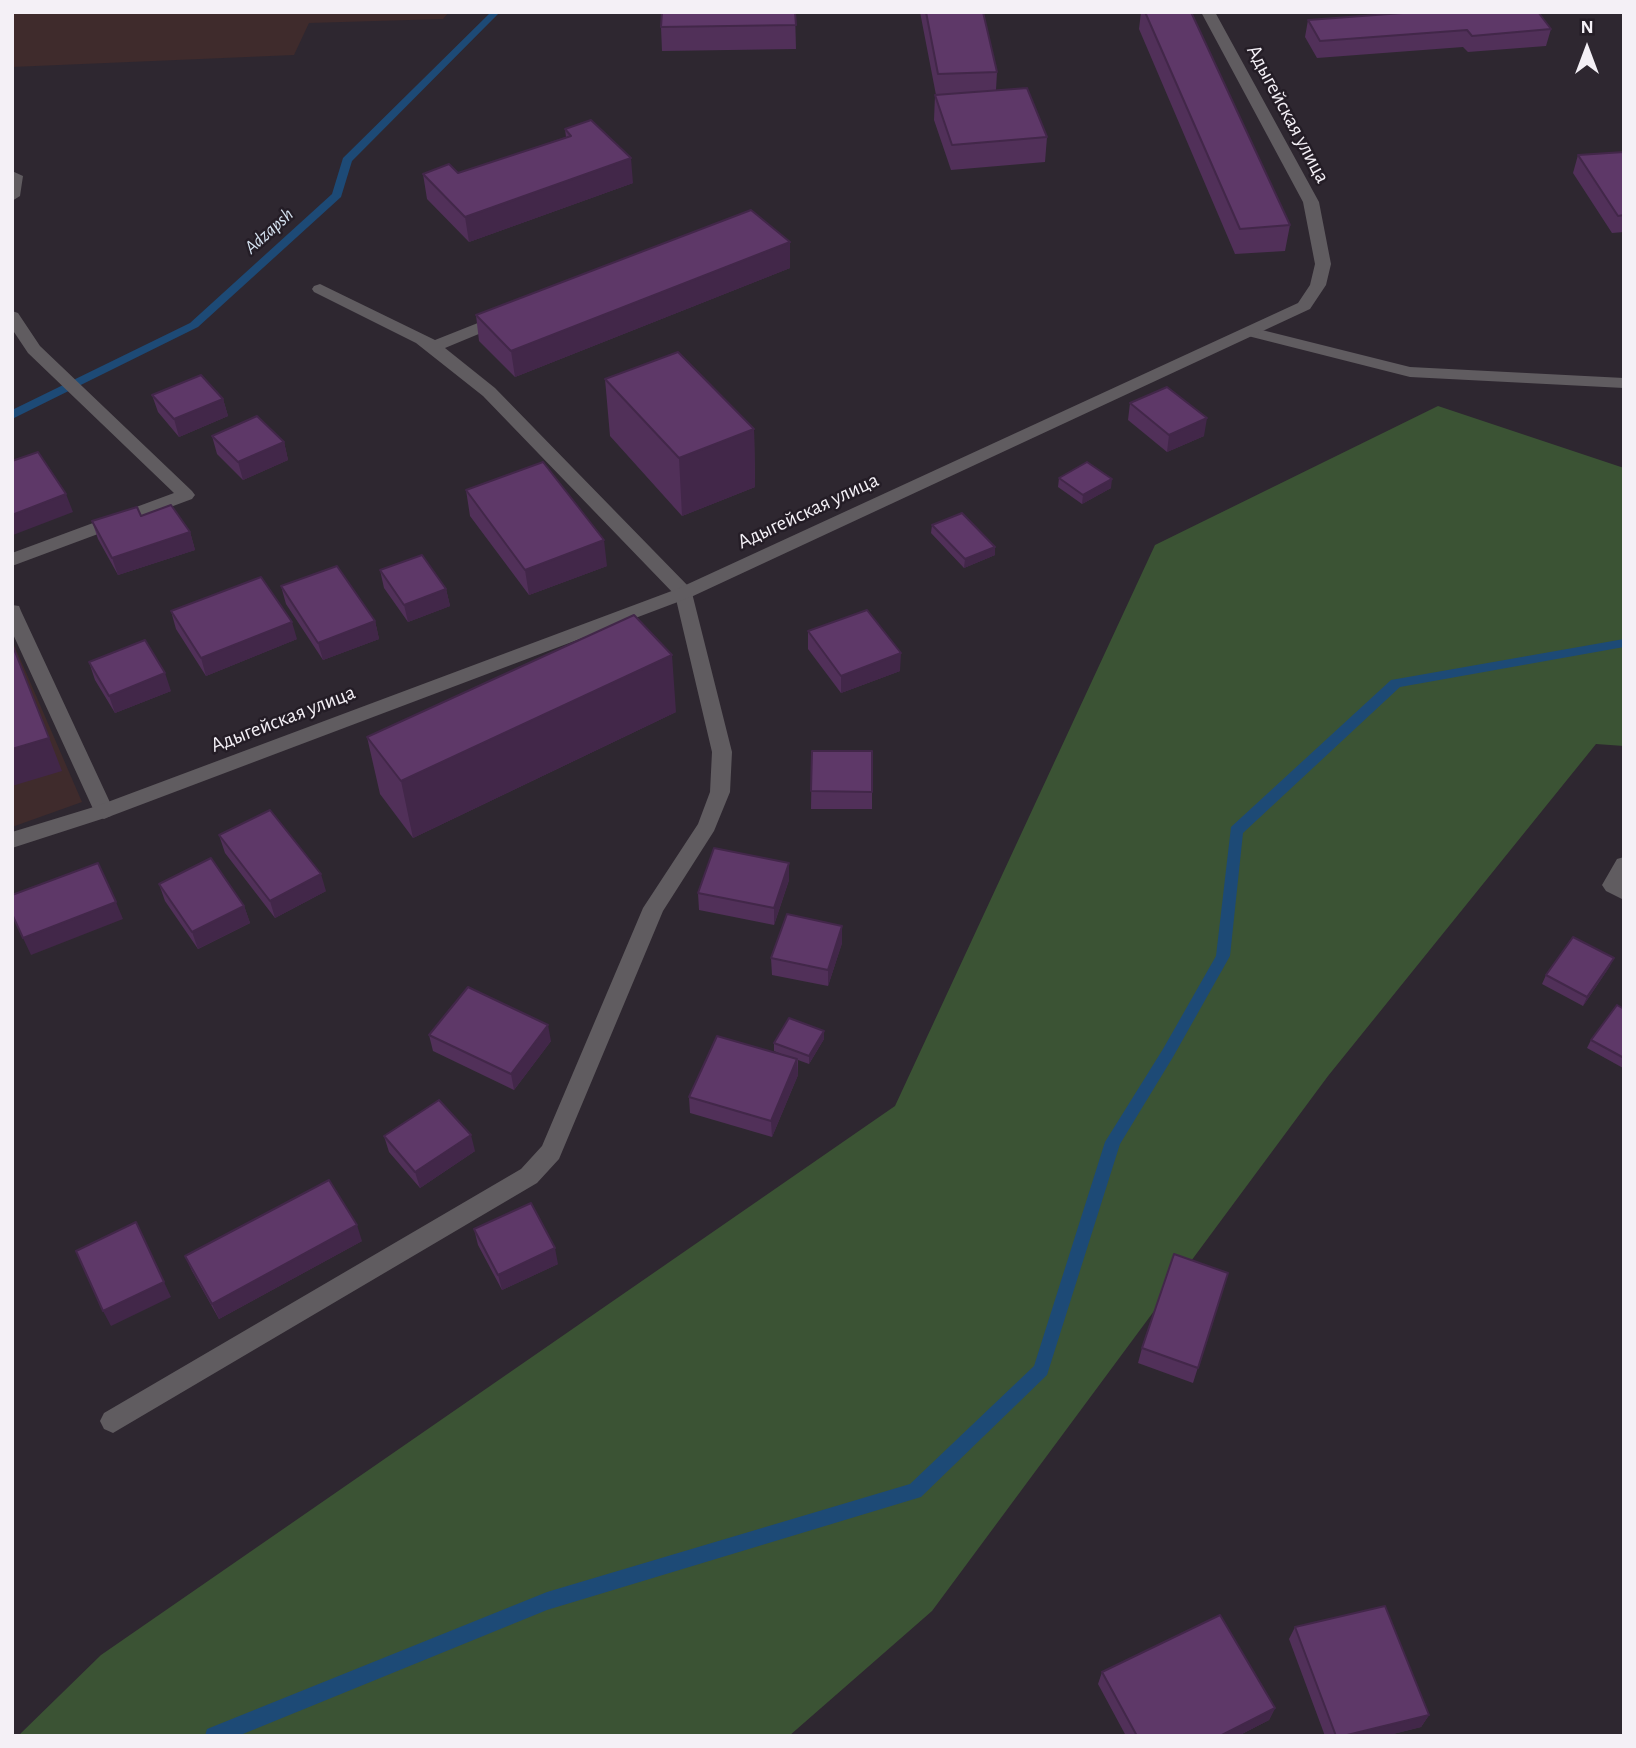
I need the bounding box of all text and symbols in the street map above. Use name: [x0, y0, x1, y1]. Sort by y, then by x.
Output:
north arrow: [1552, 14, 1622, 84]
text: N: [1580, 18, 1594, 37]
street label: Адыгейская улица: [1241, 40, 1335, 188]
water label: Adzapsh: [240, 203, 298, 259]
street label: Адыгейская улица: [733, 467, 883, 555]
street label: Адыгейская улица: [207, 680, 359, 758]

